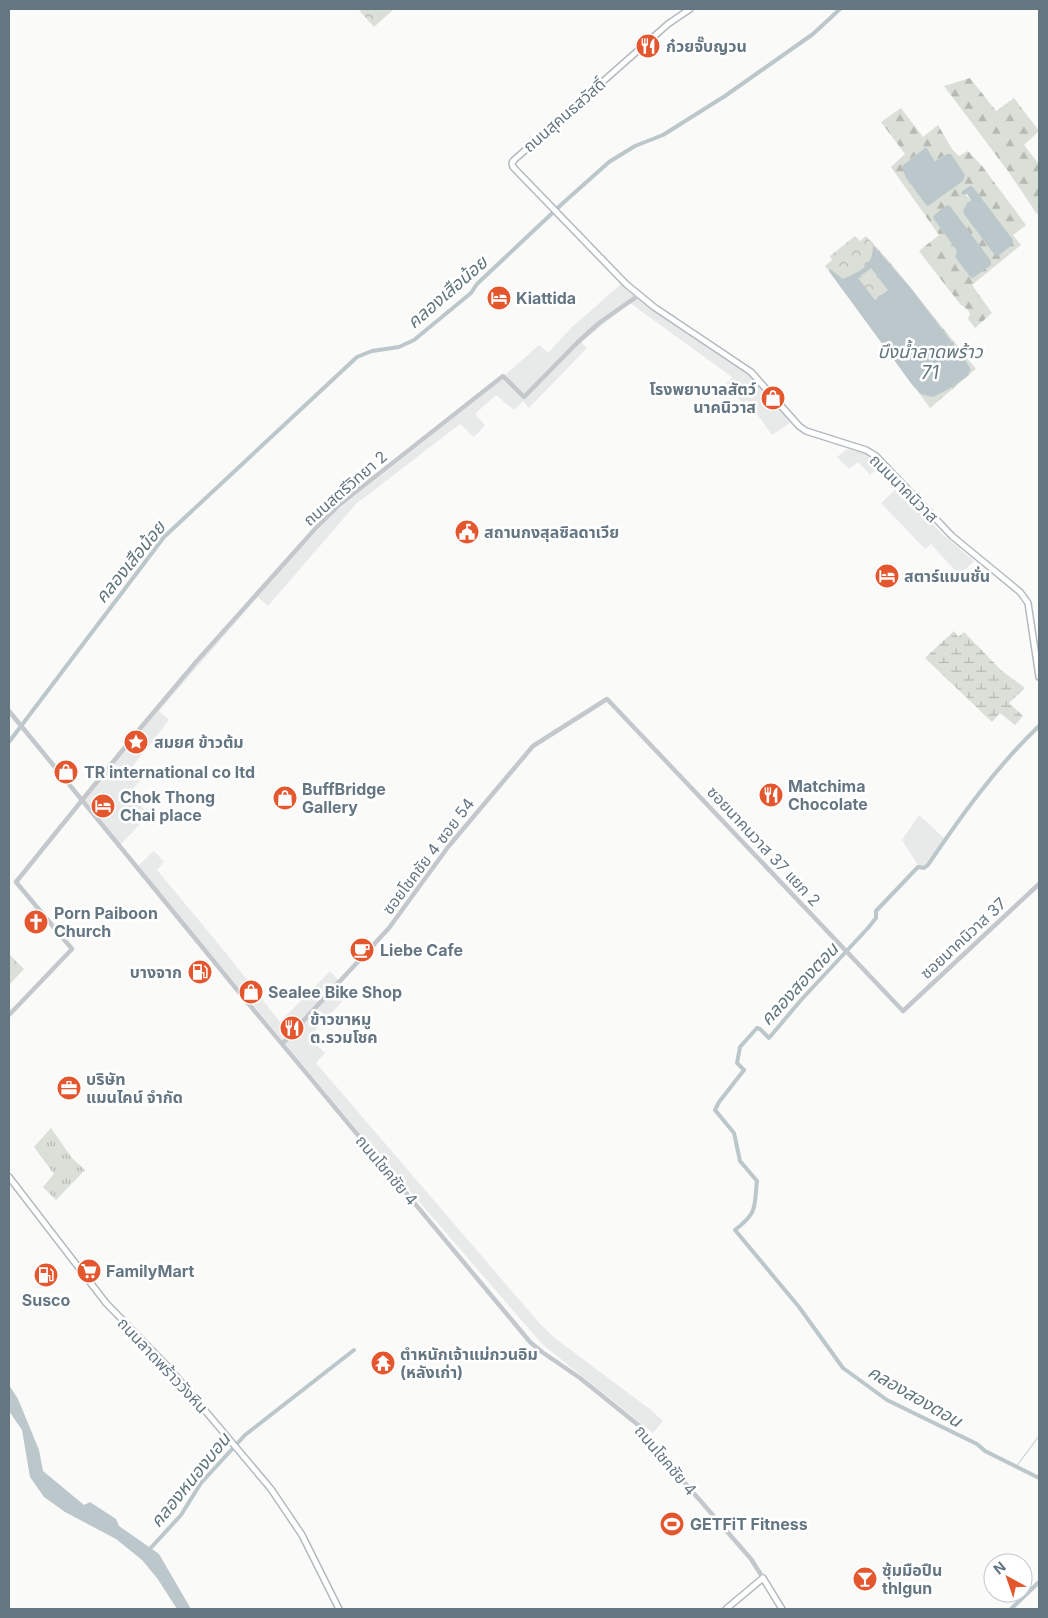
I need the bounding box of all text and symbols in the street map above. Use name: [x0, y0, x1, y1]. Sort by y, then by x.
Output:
restaurant icon: ก๋วยจั๊บญวน: [635, 33, 661, 59]
place label: ก๋วยจั๊บญวน: [666, 36, 747, 56]
street label: ถนนสุคนธสวัสดิ์: [519, 74, 609, 156]
water label: คลองเสือน้อย: [403, 251, 492, 332]
hotel icon: Kiattida: [486, 285, 512, 311]
place label: Kiattida: [516, 288, 576, 308]
water label: บึงน้ำลาดพร้าว 71: [877, 339, 984, 383]
place label: โรงพยาบาลสัตว์ นาคนิวาส: [650, 379, 756, 417]
shop icon: โรงพยาบาลสัตว์ นาคนิวาส: [760, 385, 786, 411]
street label: ถนนสตรีวิทยา 2: [299, 446, 391, 530]
street label: ถนนนาคนิวาส: [866, 450, 942, 526]
water label: คลองเสือน้อย: [91, 516, 170, 607]
public building icon: สถานกงสุลซิลดาเวีย: [454, 519, 480, 545]
place label: สถานกงสุลซิลดาเวีย: [484, 522, 619, 542]
hotel icon: สตาร์แมนชั่น: [874, 563, 900, 589]
place label: สตาร์แมนชั่น: [904, 566, 990, 586]
place icon: สมยศ ข้าวต้ม: [123, 729, 149, 755]
place label: สมยศ ข้าวต้ม: [154, 732, 244, 752]
shop icon: TR international co ltd: [53, 759, 79, 785]
place label: TR international co ltd: [84, 762, 255, 782]
place label: Matchima Chocolate: [788, 776, 868, 814]
place label: BuffBridge Gallery: [302, 779, 386, 817]
street label: ซอยนาคนวาส 37 แยก 2: [703, 782, 825, 910]
restaurant icon: Matchima Chocolate: [758, 782, 784, 808]
shop icon: BuffBridge Gallery: [272, 785, 298, 811]
place label: Chok Thong Chai place: [120, 787, 215, 825]
hotel icon: Chok Thong Chai place: [90, 793, 116, 819]
street label: ซอยโชคชัย 4 ซอย 54: [378, 794, 478, 918]
street label: ซอยนาคนิวาส 37: [916, 893, 1010, 983]
place label: Porn Paiboon Church: [54, 903, 158, 941]
church icon: Porn Paiboon Church: [23, 909, 49, 935]
cafe icon: Liebe Cafe: [349, 937, 375, 963]
water label: คลองสองตอน: [756, 938, 843, 1029]
place label: Liebe Cafe: [380, 940, 463, 960]
fuel station icon: บางจาก: [187, 959, 213, 985]
place label: บางจาก: [130, 962, 182, 982]
shop icon: Sealee Bike Shop: [238, 979, 264, 1005]
place label: Sealee Bike Shop: [268, 982, 402, 1002]
place label: ข้าวขาหมู ต.รวมโชค: [310, 1009, 378, 1047]
restaurant icon: ข้าวขาหมู ต.รวมโชค: [279, 1015, 305, 1041]
place label: บริษัท แมนไคน์ จำกัด: [86, 1069, 183, 1107]
office icon: บริษัท แมนไคน์ จำกัด: [56, 1075, 82, 1101]
street label: ถนนโชคชัย 4: [352, 1131, 422, 1209]
supermarket icon: FamilyMart: [76, 1258, 102, 1284]
place label: FamilyMart: [106, 1261, 195, 1281]
fuel station icon: Susco: [33, 1262, 59, 1288]
place label: Susco: [22, 1290, 71, 1310]
street label: ถนนลาดพร้าววังหิน: [114, 1313, 212, 1417]
place label: ตำหนักเจ้าแม่กวนอิม (หลังเก่า): [400, 1344, 538, 1382]
temple icon: ตำหนักเจ้าแม่กวนอิม (หลังเก่า): [370, 1350, 396, 1376]
water label: คลองสองตอน: [865, 1361, 966, 1432]
street label: ถนนโชคชัย 4: [631, 1421, 701, 1499]
water label: คลองหนองบอน: [146, 1428, 235, 1531]
sports icon: GETFiT Fitness: [659, 1511, 685, 1537]
place label: GETFiT Fitness: [690, 1514, 808, 1534]
north arrow: [983, 1553, 1033, 1603]
text: N: [990, 1558, 1009, 1578]
place label: ซุ้มมือปืน thlgun: [882, 1560, 942, 1598]
bar icon: ซุ้มมือปืน thlgun: [852, 1566, 878, 1592]

